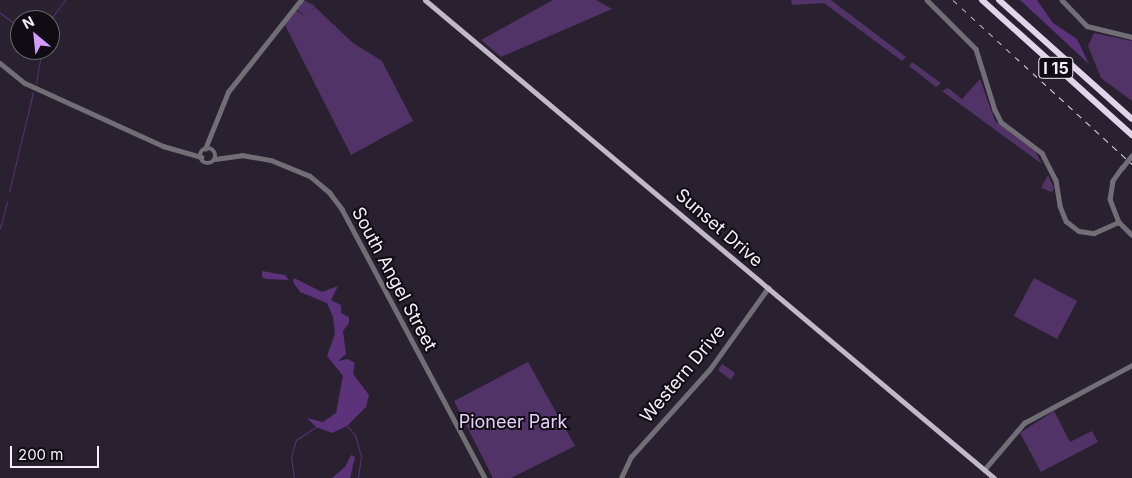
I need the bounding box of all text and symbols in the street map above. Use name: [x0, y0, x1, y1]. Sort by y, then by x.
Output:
north arrow: [10, 10, 60, 60]
text: N: [19, 12, 37, 32]
road number: I 15: [1037, 54, 1075, 82]
street label: Sunset Drive: [671, 184, 767, 272]
street label: South Angel Street: [347, 204, 441, 354]
street label: Western Drive: [636, 321, 730, 427]
park label: Pioneer Park: [459, 411, 567, 433]
scale bar: [12, 436, 101, 468]
text: 200 m: [18, 445, 63, 464]

